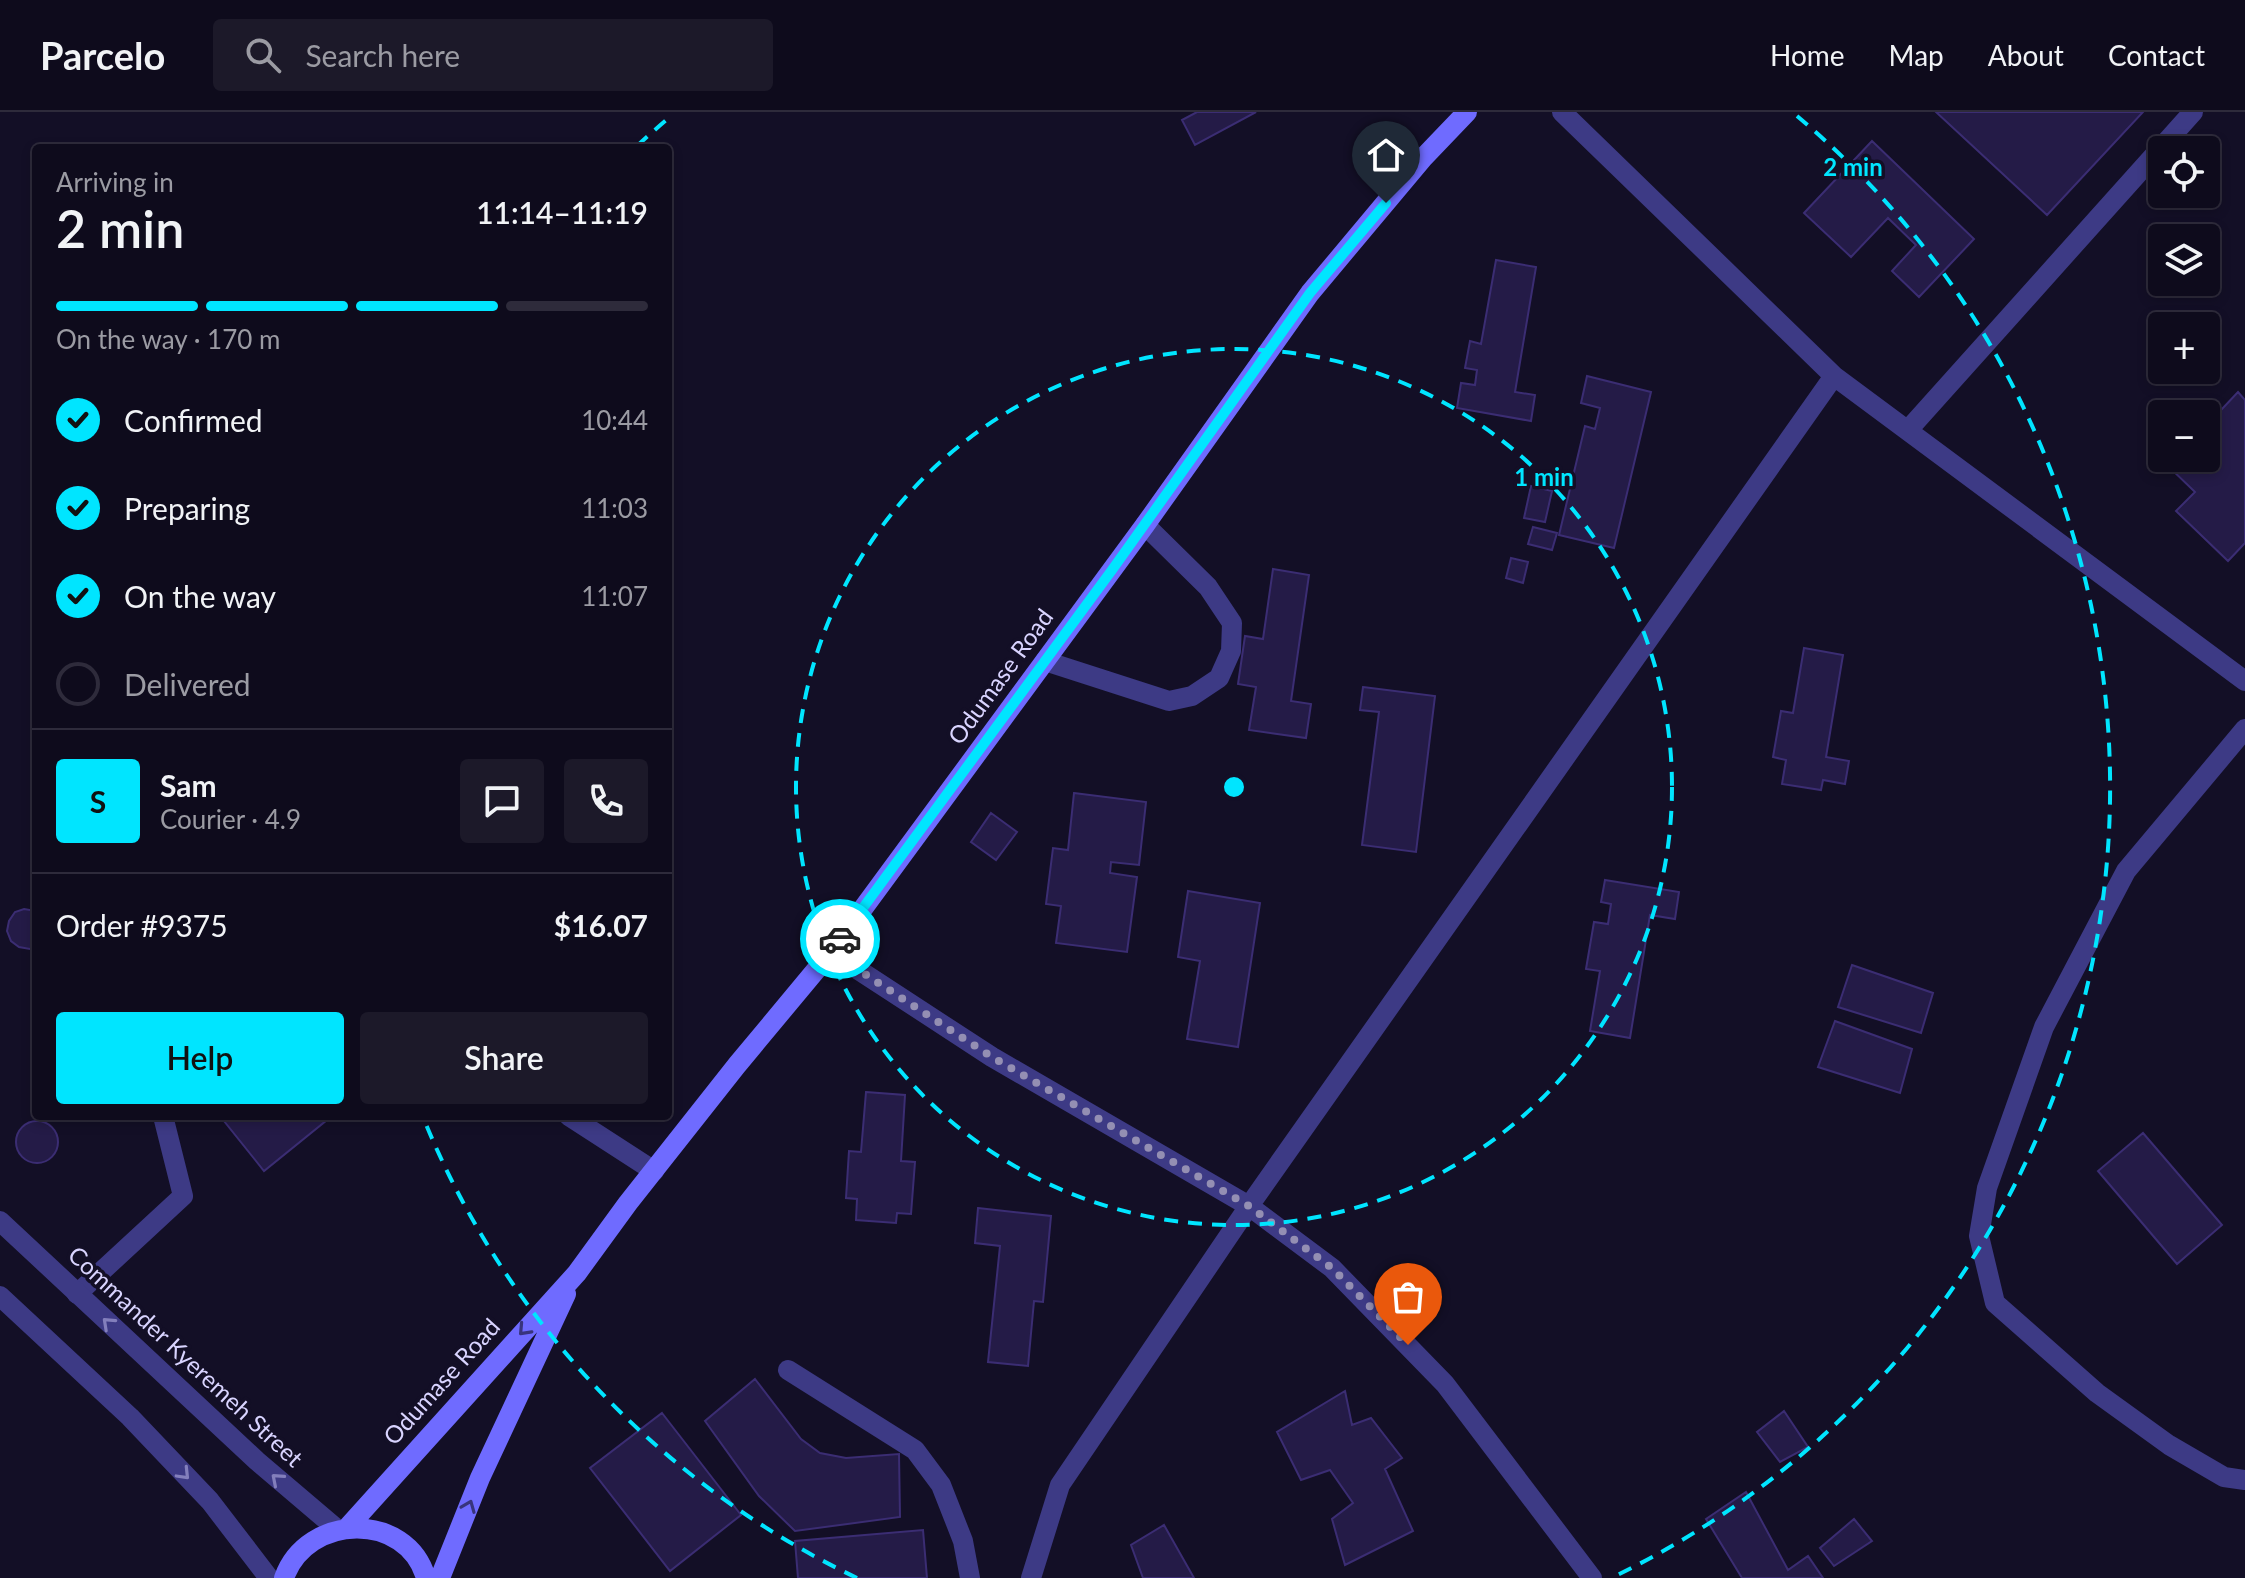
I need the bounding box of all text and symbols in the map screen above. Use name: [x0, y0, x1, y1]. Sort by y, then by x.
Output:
search box: [213, 19, 773, 91]
text: Parcelo: [40, 32, 165, 78]
icon: search: [241, 33, 285, 77]
text: Search here: [305, 37, 460, 73]
text: Home: [1770, 38, 1845, 72]
text: Map: [1889, 38, 1944, 72]
text: About: [1988, 38, 2064, 72]
text: Contact: [2108, 38, 2205, 72]
pin: [1352, 121, 1420, 203]
icon: home: [1364, 133, 1408, 177]
map controls: [2148, 136, 2220, 472]
button: locate: [2148, 136, 2220, 208]
text: 2 min: [1823, 152, 1883, 181]
text: Arriving in: [56, 166, 174, 198]
text: 11:14–11:19: [476, 194, 648, 230]
text: 2 min: [56, 197, 184, 259]
button: layers: [2148, 224, 2220, 296]
button: +: [2148, 312, 2220, 384]
text: On the way · 170 m: [56, 323, 280, 355]
icon: check: [56, 398, 100, 442]
button: −: [2148, 400, 2220, 472]
text: Confirmed: [124, 402, 263, 438]
text: 10:44: [581, 404, 648, 436]
text: 1 min: [1514, 462, 1574, 491]
icon: check: [56, 486, 100, 530]
text: Preparing: [124, 490, 250, 526]
text: 11:03: [581, 492, 648, 524]
icon: check: [56, 574, 100, 618]
text: On the way: [124, 578, 276, 614]
text: 11:07: [581, 580, 648, 612]
street label: Odumase Road: [941, 603, 1059, 749]
text: Delivered: [124, 666, 251, 702]
button: chat: [460, 759, 544, 843]
button: phone: [564, 759, 648, 843]
text: Sam: [160, 767, 217, 803]
centre of rings: [1220, 773, 1248, 801]
text: S: [90, 783, 106, 819]
text: Courier · 4.9: [160, 803, 301, 835]
courier: [800, 899, 880, 979]
text: Order #9375: [56, 907, 228, 943]
text: $16.07: [554, 907, 648, 943]
icon: car: [818, 917, 862, 961]
button: Help: [56, 1012, 344, 1104]
button: Share: [360, 1012, 648, 1104]
street label: Commander Kyeremeh Street: [63, 1240, 310, 1473]
pin: [1374, 1263, 1442, 1345]
icon: bag: [1386, 1275, 1430, 1319]
street label: Odumase Road: [377, 1312, 505, 1450]
one-way arrow: [103, 1317, 117, 1332]
one-way arrow: [519, 1321, 534, 1335]
one-way arrow: [175, 1464, 189, 1479]
one-way arrow: [272, 1474, 287, 1488]
one-way arrow: [459, 1500, 476, 1514]

